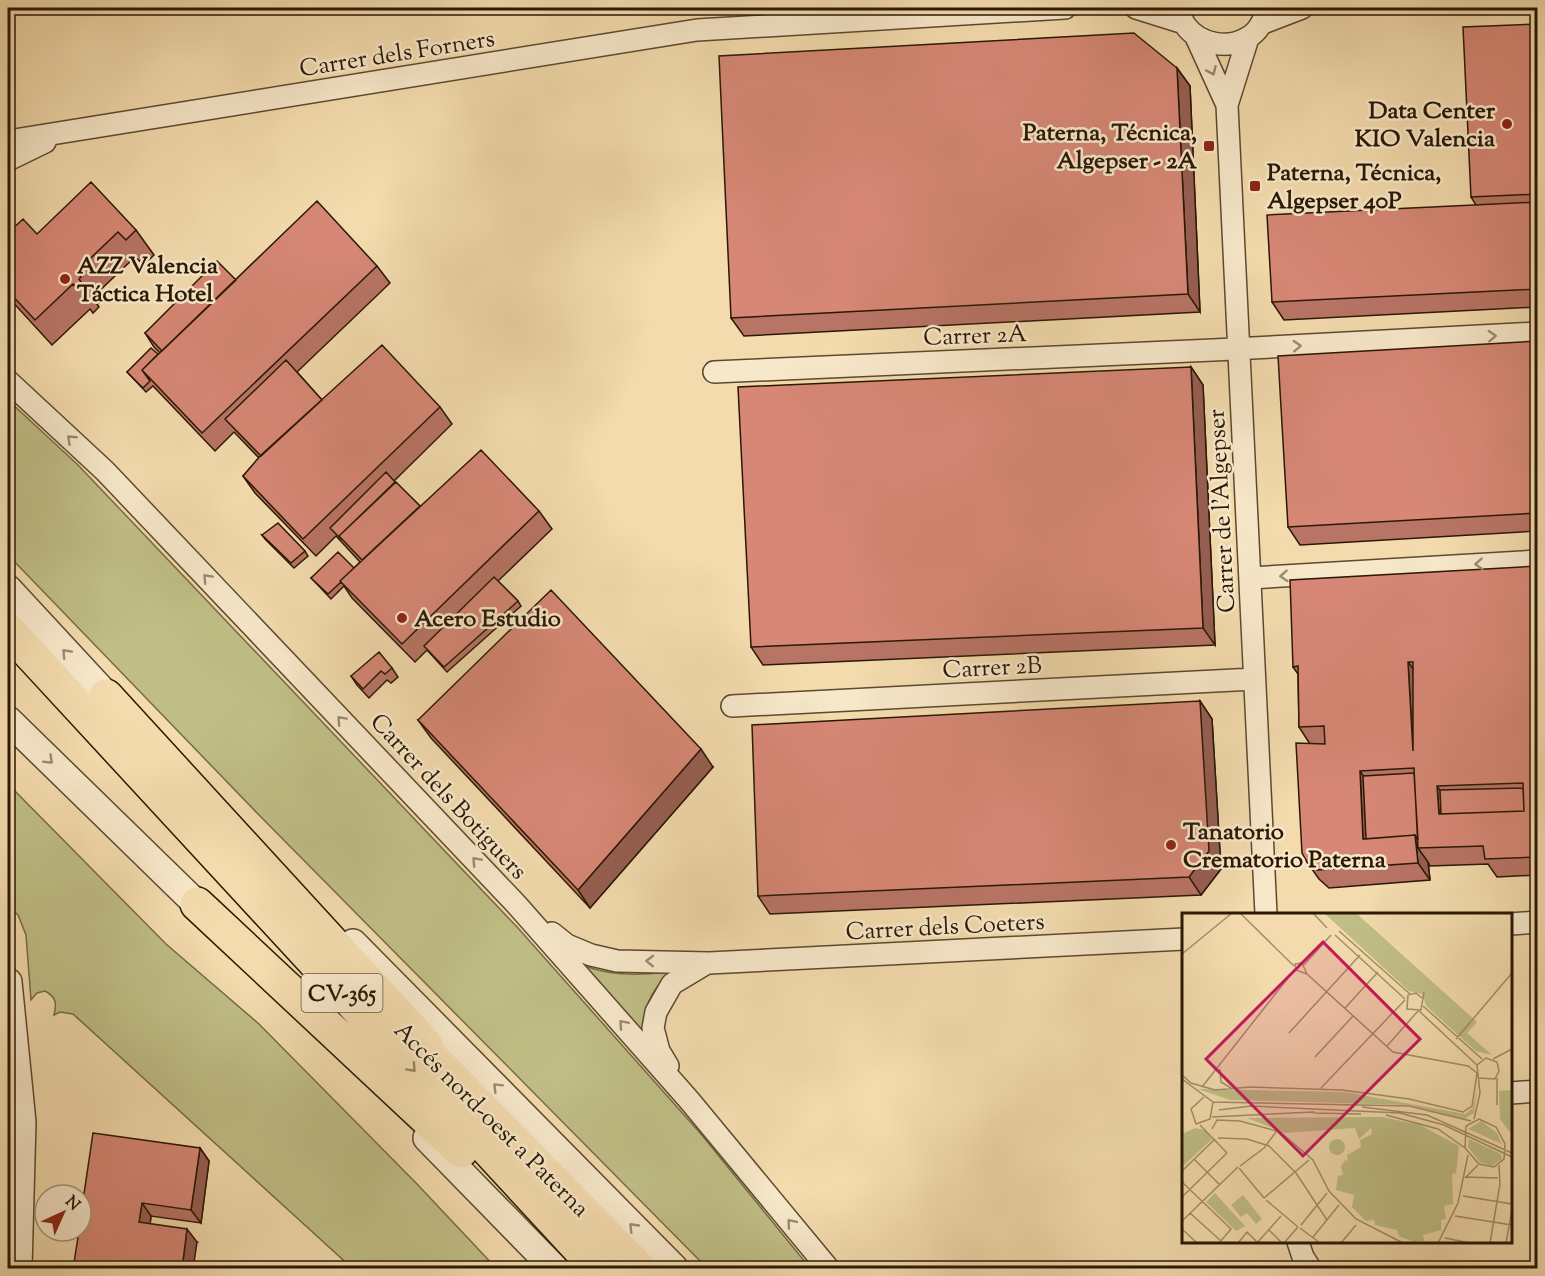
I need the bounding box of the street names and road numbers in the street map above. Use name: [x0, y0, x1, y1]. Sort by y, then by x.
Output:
street label: Carrer dels Forners: [297, 23, 497, 87]
street label: Carrer 2A: [923, 318, 1028, 356]
street label: Carrer de l'Algepser: [1201, 408, 1245, 614]
street label: Carrer 2B: [942, 649, 1043, 689]
street label: Carrer dels Botiguers: [361, 706, 534, 888]
street label: Carrer dels Coeters: [845, 906, 1046, 950]
road number: CV-365: [302, 974, 382, 1012]
street label: Accés nord-oest a Paterna: [385, 1015, 596, 1226]

